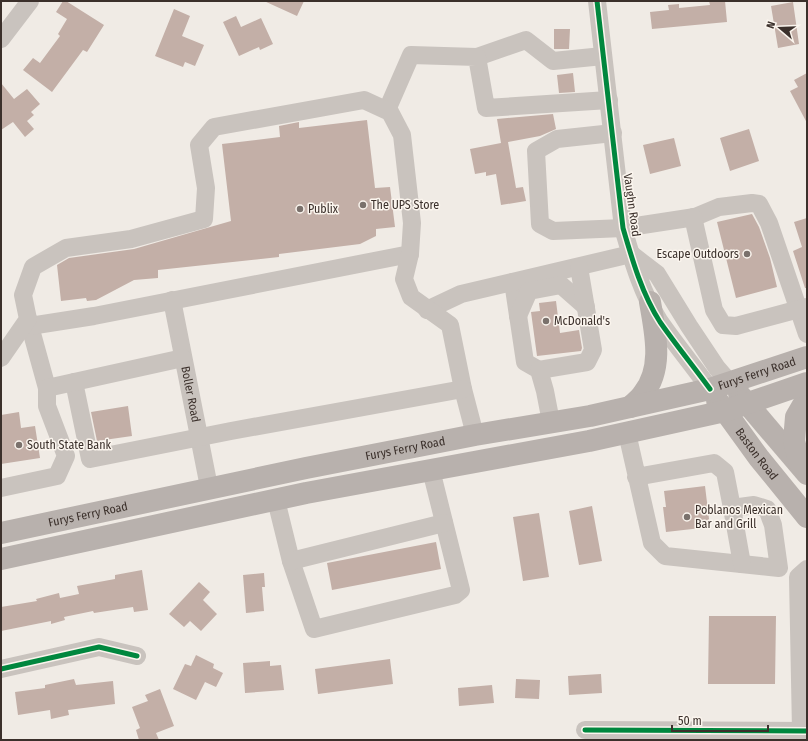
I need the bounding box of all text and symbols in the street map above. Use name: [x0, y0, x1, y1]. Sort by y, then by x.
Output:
north arrow: [760, 8, 800, 48]
text: N: [764, 20, 778, 30]
street label: Vaughn Road: [621, 172, 643, 238]
place label: The UPS Store: [371, 198, 439, 212]
marker: The UPS Store: [358, 200, 368, 210]
place label: Publix: [308, 202, 339, 216]
marker: Publix: [295, 204, 305, 214]
place label: Escape Outdoors: [657, 247, 739, 261]
marker: Escape Outdoors: [742, 249, 752, 259]
place label: McDonald's: [554, 314, 610, 328]
marker: McDonald's: [541, 316, 551, 326]
street label: Furys Ferry Road: [716, 354, 797, 393]
street label: Boller Road: [178, 365, 203, 424]
street label: Baston Road: [733, 425, 781, 483]
street label: Furys Ferry Road: [364, 434, 446, 463]
place label: South State Bank: [27, 438, 112, 452]
marker: South State Bank: [14, 440, 24, 450]
street label: Furys Ferry Road: [47, 499, 129, 530]
place label: Poblanos Mexican Bar and Grill: [695, 503, 783, 531]
marker: Poblanos Mexican Bar and Grill: [682, 512, 692, 522]
scale bar: [672, 707, 768, 733]
text: 50 m: [678, 714, 702, 728]

